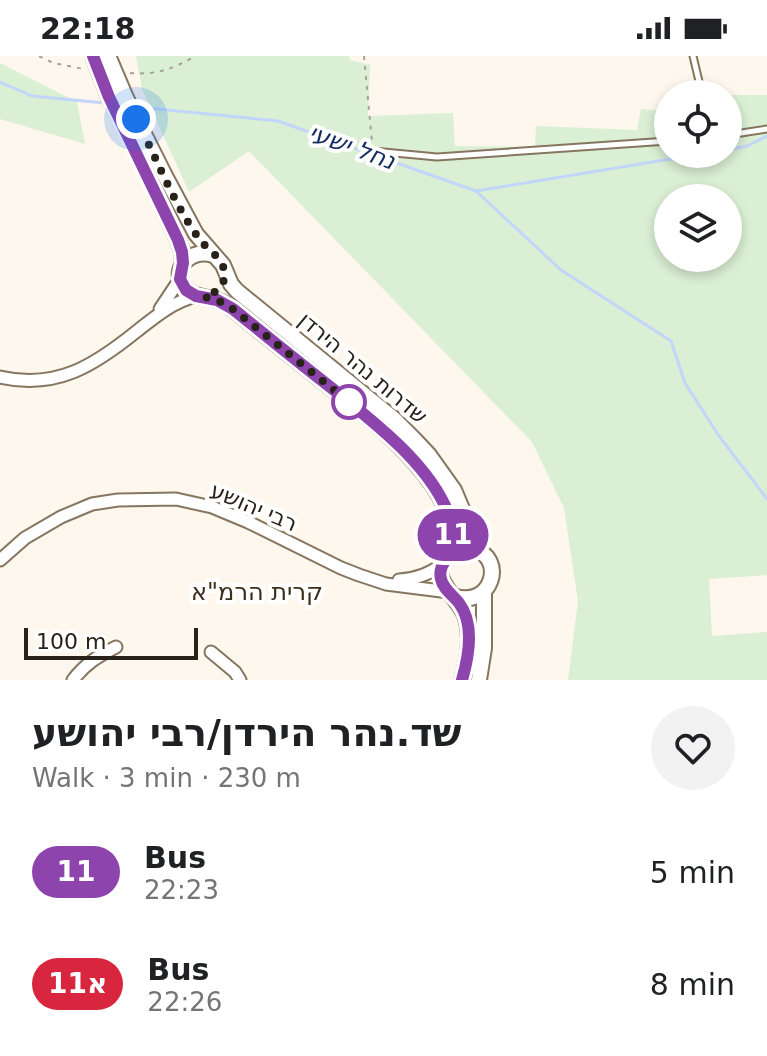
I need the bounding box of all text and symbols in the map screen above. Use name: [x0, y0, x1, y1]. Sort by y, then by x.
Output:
text: 22:18: [40, 11, 136, 46]
map controls: [654, 80, 742, 272]
button: locate: [654, 80, 742, 168]
your location: [116, 99, 156, 139]
water label: נחל ישעי: [305, 119, 399, 176]
button: layers: [654, 184, 742, 272]
street label: שדרות נהר הירדן: [294, 307, 432, 429]
unlabelled marker: [332, 385, 366, 419]
street label: רבי יהושע: [207, 478, 301, 536]
line badge: 11: [417, 509, 489, 561]
text: 11: [434, 518, 472, 551]
district label: קרית הרמ"א: [191, 578, 323, 606]
scale bar: [24, 624, 198, 660]
text: 100 m: [36, 629, 106, 654]
button: heart: [651, 706, 735, 790]
text: שד.נהר הירדן/רבי יהושע: [32, 711, 461, 755]
text: Walk · 3 min · 230 m: [32, 763, 301, 793]
text: Bus: [144, 840, 206, 875]
text: 11: [57, 855, 95, 888]
text: 5 min: [650, 855, 735, 890]
text: 22:23: [144, 875, 219, 905]
text: Bus: [147, 952, 209, 987]
text: 11א: [48, 967, 107, 1000]
text: 8 min: [650, 967, 735, 1002]
text: 22:26: [147, 987, 222, 1017]

